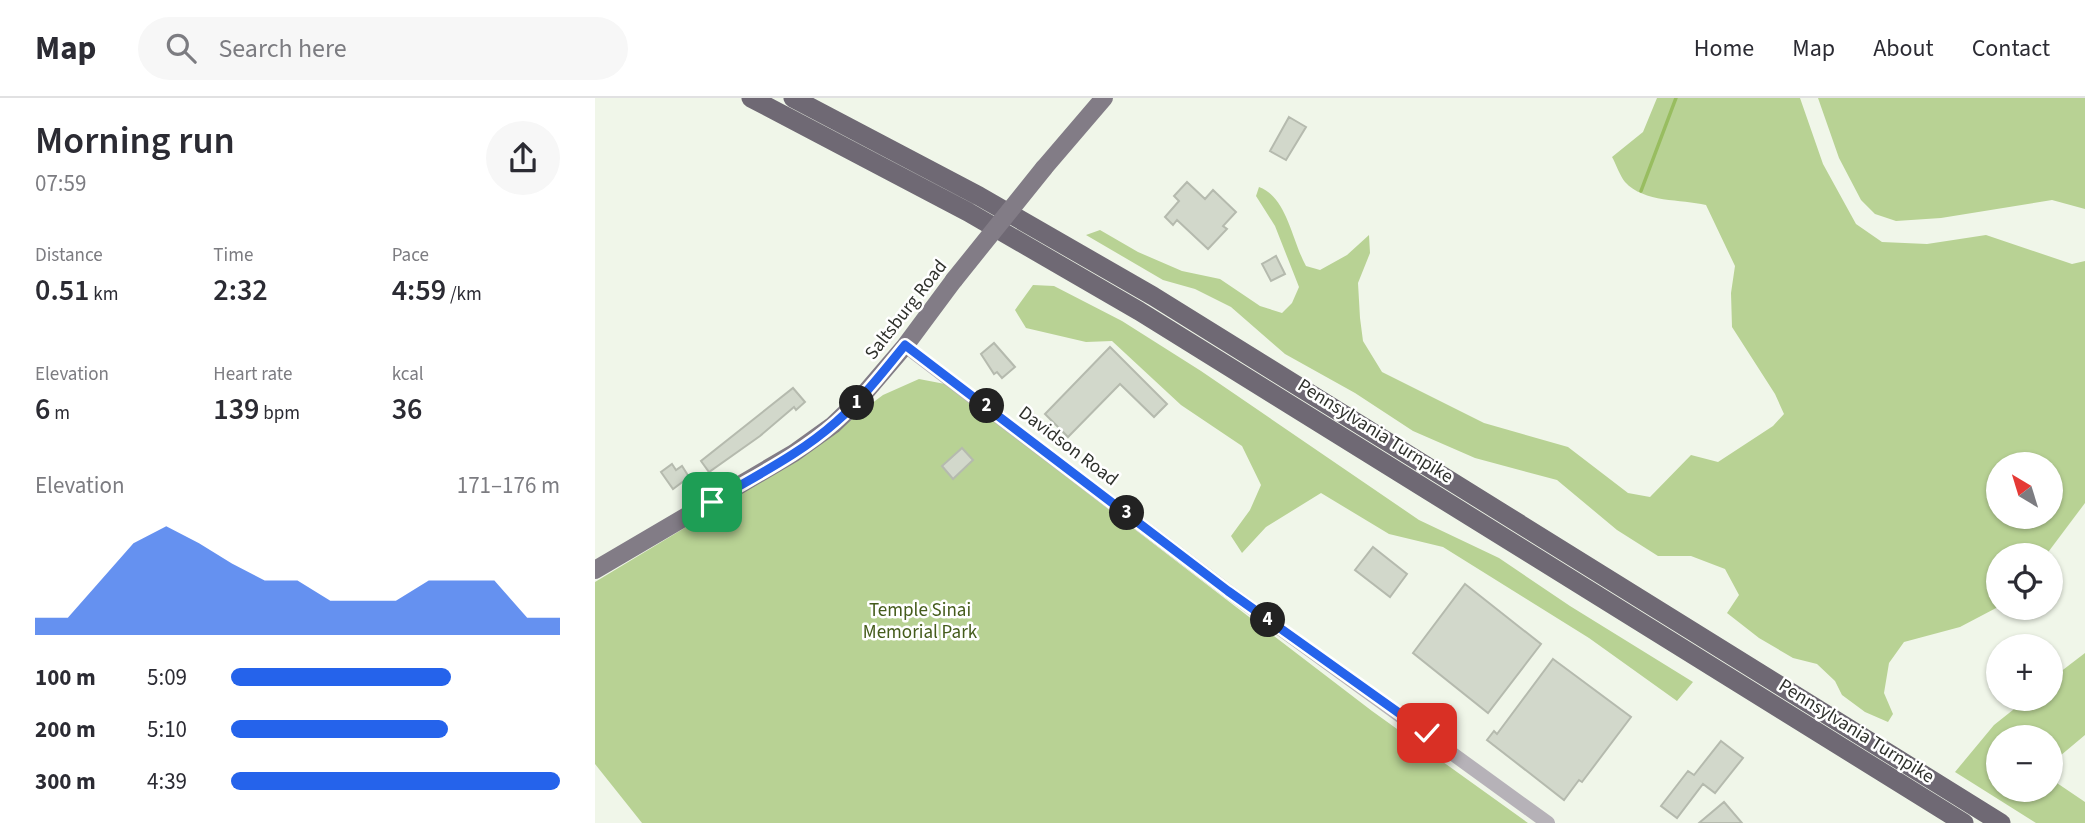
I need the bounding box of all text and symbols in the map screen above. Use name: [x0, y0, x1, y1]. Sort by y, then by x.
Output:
search box: [138, 17, 628, 80]
text: Map: [35, 25, 96, 72]
icon: search: [162, 29, 200, 67]
text: Search here: [218, 30, 347, 67]
text: Home: [1694, 31, 1754, 66]
text: Map: [1792, 31, 1835, 66]
text: About: [1873, 31, 1934, 66]
text: Contact: [1972, 31, 2050, 66]
text: Morning run: [35, 114, 235, 168]
button: share: [486, 121, 560, 195]
text: 07:59: [35, 167, 86, 200]
text: Distance: [35, 242, 103, 269]
text: Time: [213, 242, 253, 269]
text: Pace: [392, 242, 429, 269]
street label: Saltsburg Road: [859, 254, 954, 366]
text: 0.51: [35, 269, 89, 312]
text: 2:32: [213, 269, 268, 312]
text: 4:59: [392, 269, 446, 312]
text: km: [89, 281, 118, 308]
text: /km: [446, 281, 482, 308]
text: Elevation: [35, 361, 109, 388]
text: Heart rate: [213, 361, 292, 388]
text: kcal: [392, 361, 424, 388]
street label: Pennsylvania Turnpike: [1292, 372, 1458, 490]
pin: 1: [839, 386, 875, 420]
text: 6: [35, 388, 50, 431]
text: 139: [213, 388, 260, 431]
text: 36: [392, 388, 422, 431]
pin: 2: [969, 388, 1005, 424]
text: 1: [851, 389, 862, 416]
text: 2: [981, 392, 992, 419]
text: m: [50, 400, 70, 427]
text: bpm: [260, 400, 300, 427]
street label: Davidson Road: [1013, 400, 1124, 493]
north arrow: [1986, 452, 2063, 528]
map controls: [1986, 452, 2063, 802]
text: Elevation: [35, 469, 125, 502]
text: 171–176 m: [457, 469, 560, 502]
pin: [682, 472, 742, 532]
icon: arrive: [693, 483, 731, 521]
pin: 3: [1109, 496, 1145, 530]
text: 3: [1121, 499, 1132, 526]
button: locate: [1986, 543, 2063, 620]
park label: Temple Sinai Memorial Park: [863, 597, 978, 646]
pin: 4: [1251, 602, 1285, 638]
text: 4: [1262, 606, 1273, 633]
button: +: [1986, 634, 2063, 711]
text: 100 m: [35, 661, 96, 694]
text: 5:09: [147, 661, 187, 694]
street label: Pennsylvania Turnpike: [1773, 672, 1939, 790]
pin: [1397, 703, 1457, 763]
text: 200 m: [35, 713, 96, 746]
text: 5:10: [147, 713, 187, 746]
icon: check: [1408, 714, 1446, 752]
button: −: [1986, 725, 2063, 802]
text: 300 m: [35, 765, 96, 798]
text: 4:39: [147, 765, 187, 798]

